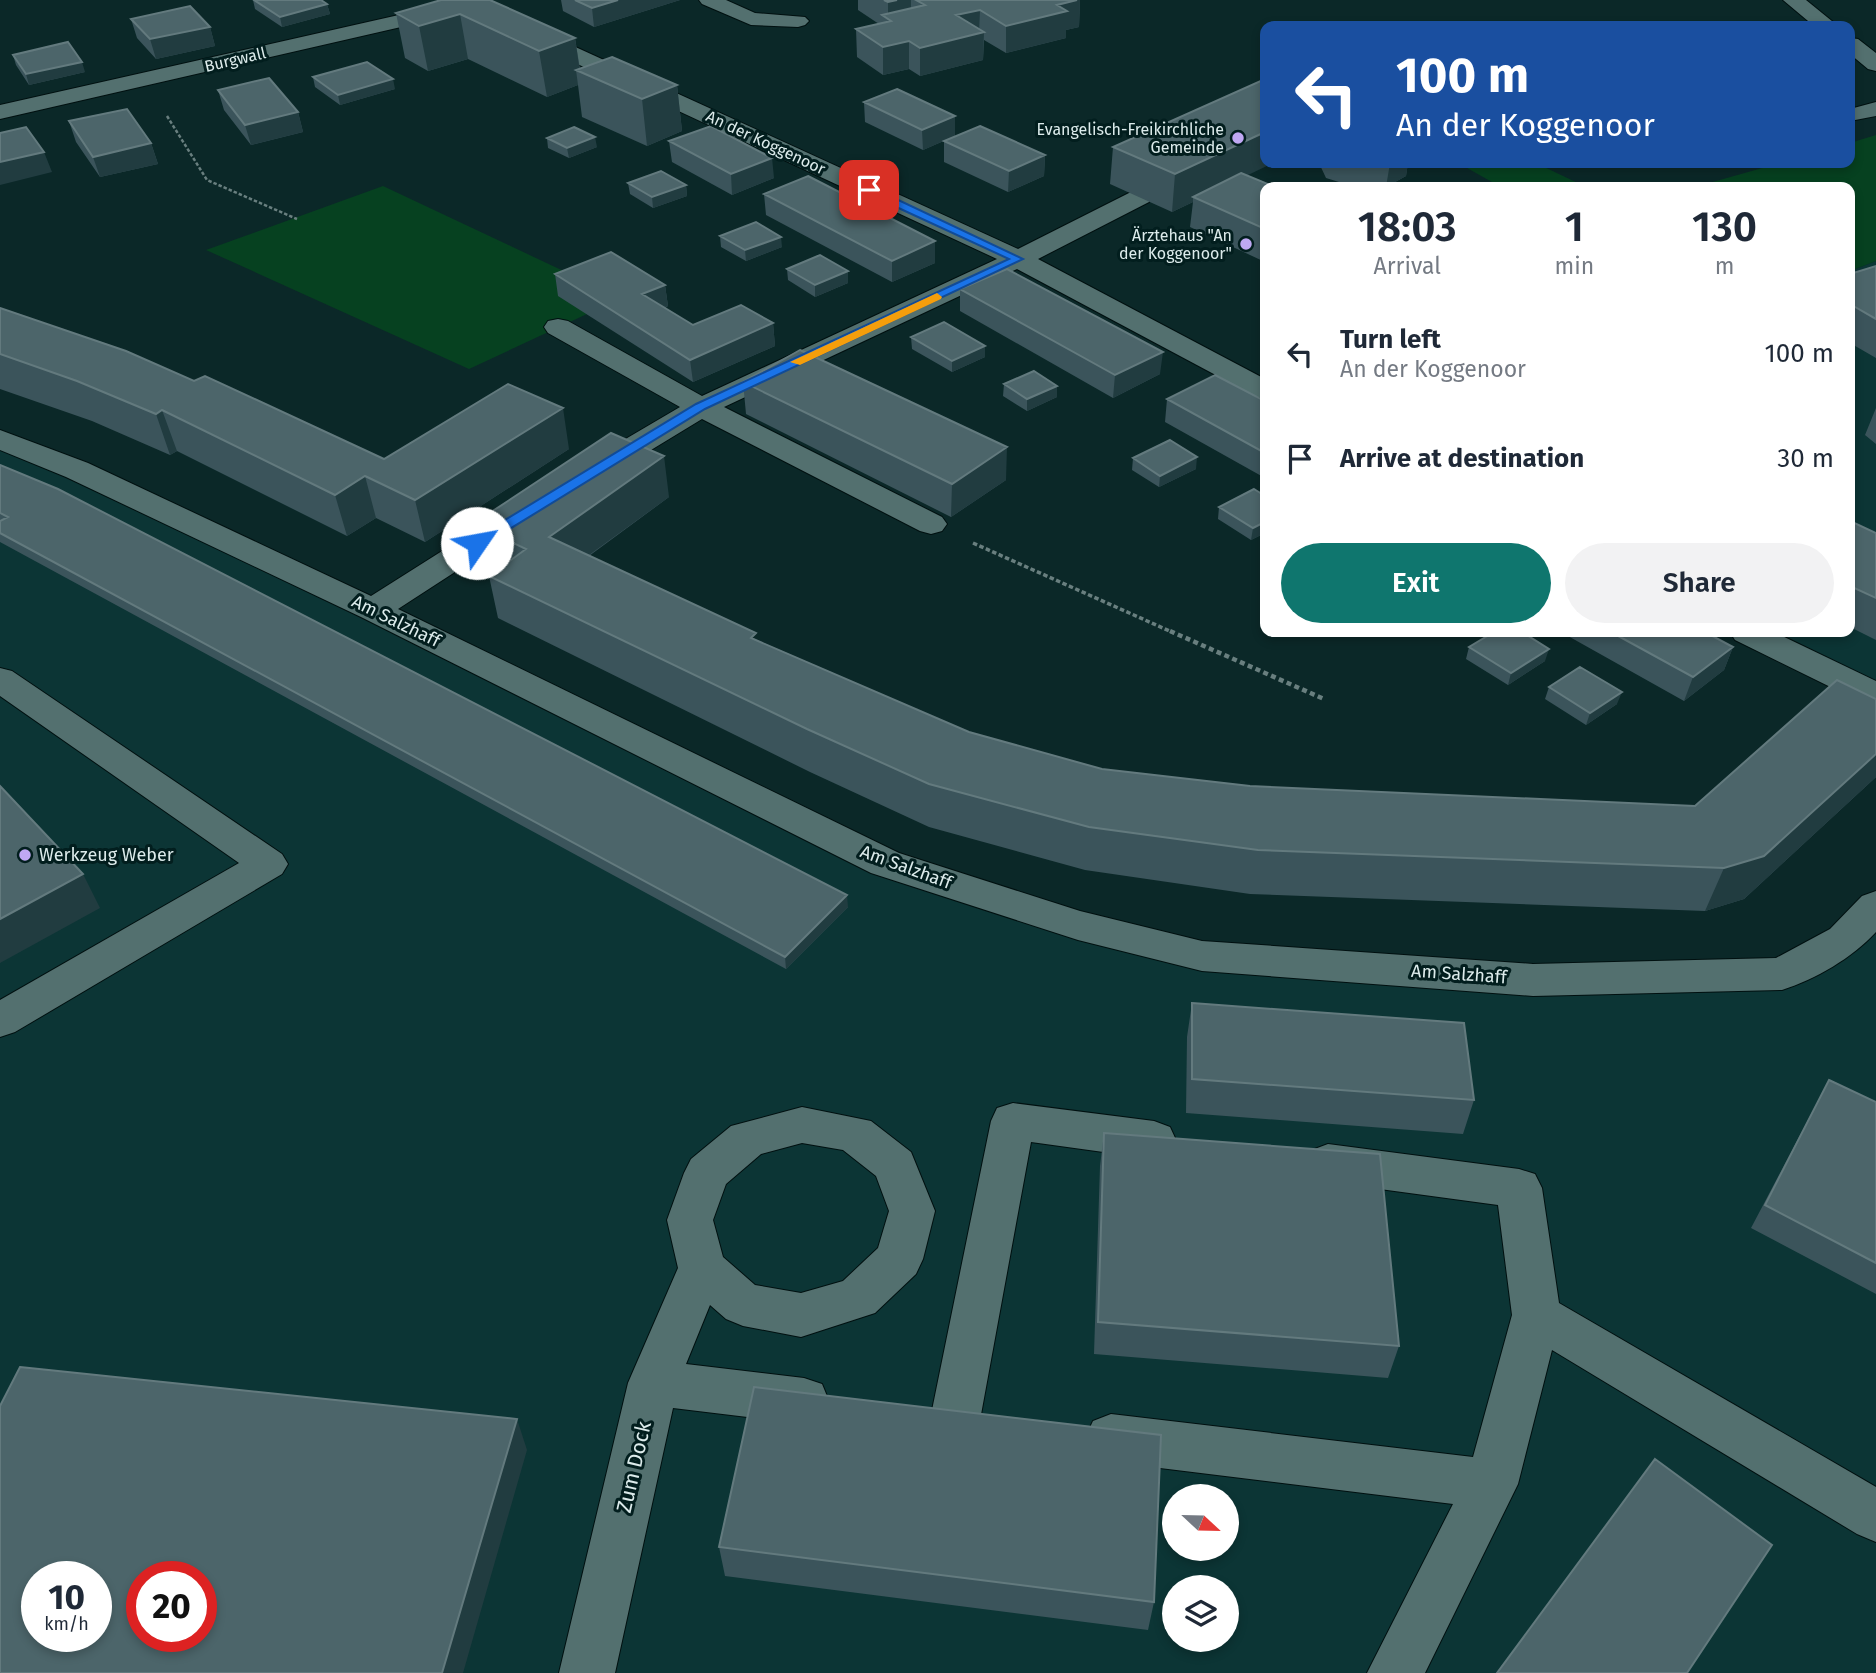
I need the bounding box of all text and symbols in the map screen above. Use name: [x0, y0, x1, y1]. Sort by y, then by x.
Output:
street label: Burgwall: [203, 43, 268, 76]
text: 100 m: [1396, 46, 1529, 105]
icon: left: [1281, 49, 1372, 140]
text: An der Koggenoor: [1396, 106, 1655, 144]
street label: An der Koggenoor: [703, 107, 829, 179]
place label: Evangelisch-Freikirchliche Gemeinde: [1037, 120, 1224, 157]
marker: Evangelisch-Freikirchliche Gemeinde: [1230, 130, 1246, 146]
pin: [839, 160, 899, 220]
icon: arrive: [850, 171, 888, 209]
text: 18:03: [1358, 202, 1457, 252]
text: 1: [1565, 202, 1584, 252]
text: 130: [1692, 202, 1757, 252]
place label: Ärztehaus "An der Koggenoor": [1119, 226, 1232, 263]
marker: Ärztehaus "An der Koggenoor": [1238, 236, 1254, 252]
text: Arrival: [1374, 252, 1441, 280]
text: min: [1555, 252, 1594, 280]
text: m: [1715, 252, 1734, 280]
text: Turn left: [1340, 324, 1441, 355]
icon: left: [1281, 335, 1319, 373]
text: 100 m: [1765, 338, 1834, 369]
text: An der Koggenoor: [1340, 355, 1526, 383]
icon: arrive: [1281, 440, 1319, 478]
text: Arrive at destination: [1340, 443, 1584, 474]
text: 30 m: [1777, 443, 1834, 474]
position arrow: [440, 506, 514, 580]
button: Exit: [1281, 543, 1551, 623]
button: Share: [1565, 543, 1834, 623]
street label: Am Salzhaff: [348, 590, 446, 653]
street label: Am Salzhaff: [857, 840, 957, 894]
place label: Werkzeug Weber: [39, 844, 174, 866]
marker: Werkzeug Weber: [17, 847, 33, 863]
street label: Am Salzhaff: [1411, 960, 1509, 988]
street label: Zum Dock: [611, 1419, 657, 1515]
north arrow: [1162, 1484, 1239, 1561]
map controls: [1162, 1484, 1239, 1652]
speed limit sign: 20: [126, 1561, 217, 1652]
button: layers: [1162, 1575, 1239, 1652]
text: 10: [48, 1576, 85, 1618]
text: km/h: [44, 1613, 89, 1635]

